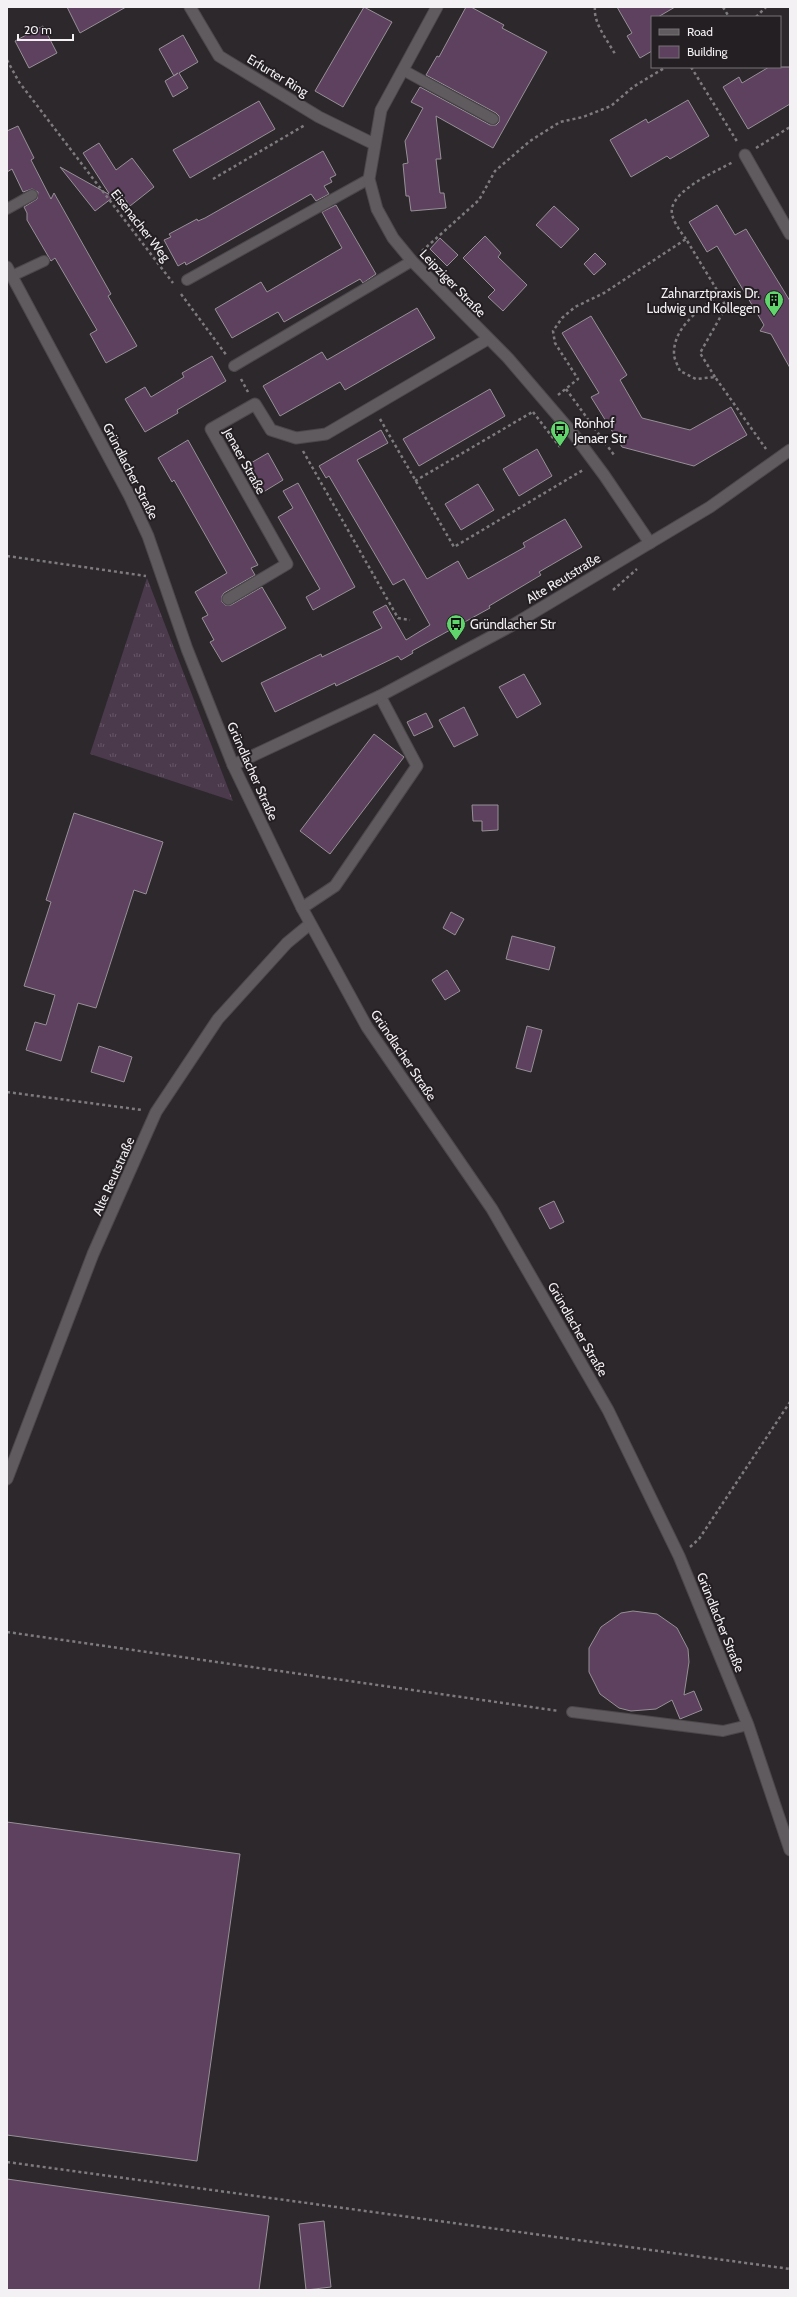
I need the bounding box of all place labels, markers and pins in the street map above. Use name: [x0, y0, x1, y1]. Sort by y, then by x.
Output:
place label: Zahnarztpraxis Dr. Ludwig und Kollegen: [647, 285, 760, 316]
building icon: Zahnarztpraxis Dr. Ludwig und Kollegen: [763, 289, 785, 317]
place label: Ronhof Jenaer Str: [573, 415, 628, 446]
bus stop icon: Ronhof Jenaer Str: [549, 419, 571, 447]
bus stop icon: Gründlacher Str: [445, 613, 467, 641]
place label: Gründlacher Str: [470, 616, 557, 632]

